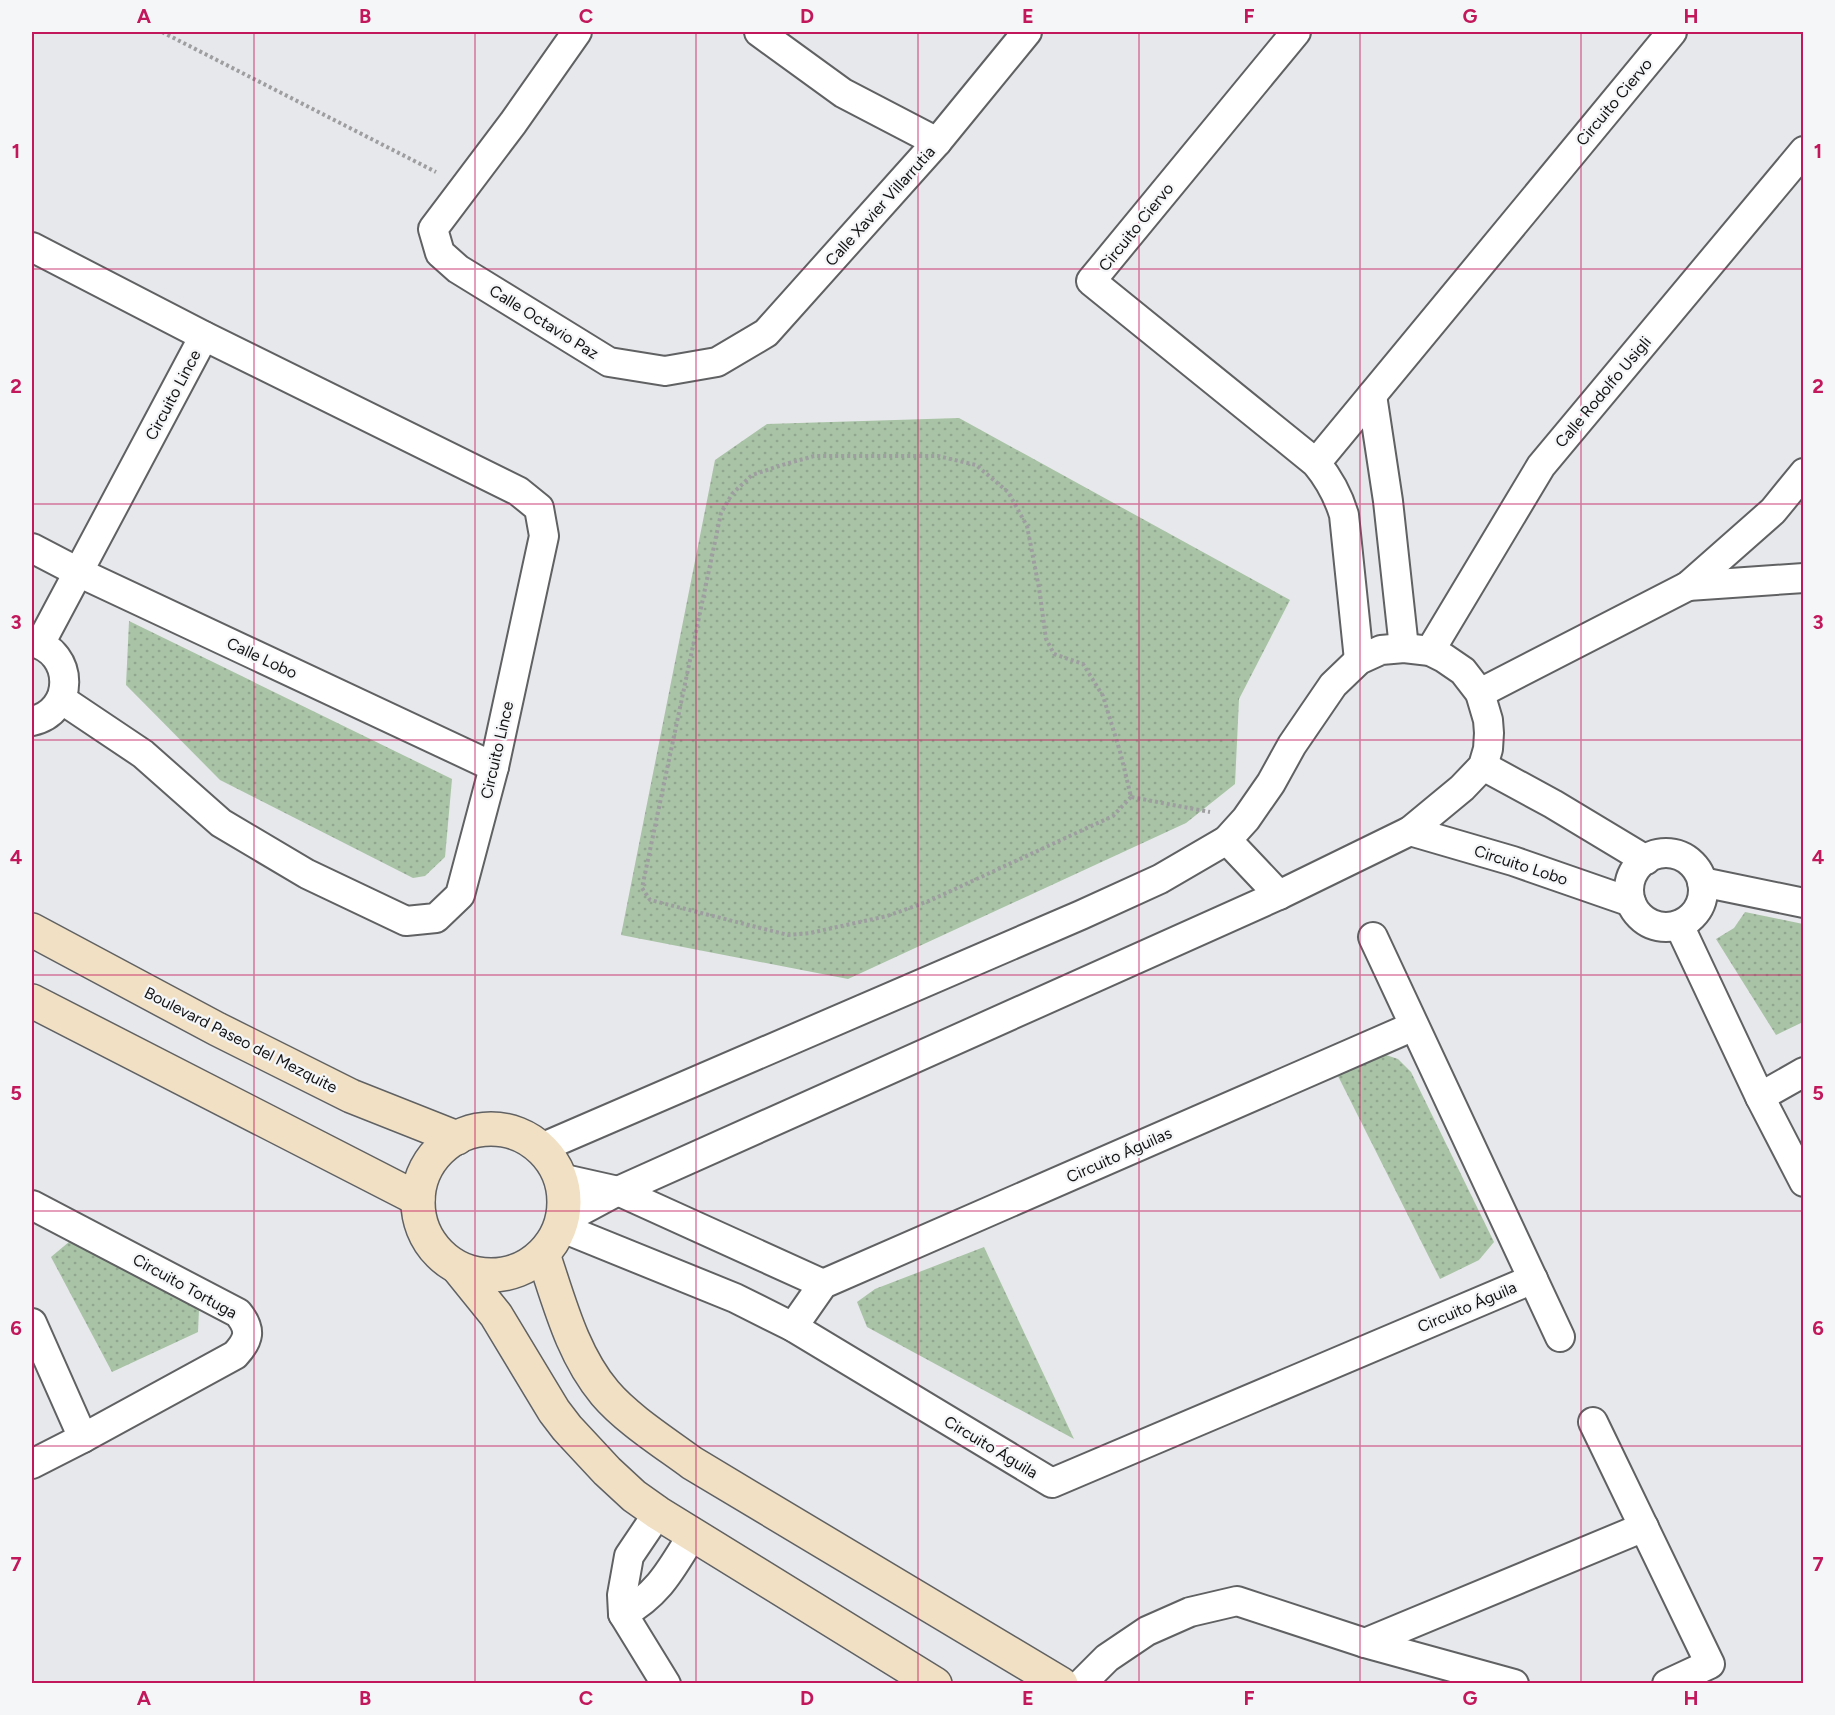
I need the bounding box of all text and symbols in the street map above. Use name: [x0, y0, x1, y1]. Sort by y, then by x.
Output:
text: A: [137, 4, 152, 28]
text: B: [359, 4, 371, 28]
text: C: [579, 4, 593, 28]
text: D: [800, 4, 814, 28]
text: E: [1022, 4, 1034, 28]
text: F: [1243, 4, 1255, 28]
text: G: [1463, 4, 1478, 28]
text: H: [1684, 4, 1699, 28]
street label: Circuito Ciervo: [1572, 55, 1656, 149]
text: 1: [12, 139, 20, 163]
text: 1: [1814, 139, 1822, 163]
street label: Calle Xavier Villarrutia: [821, 142, 939, 270]
street label: Circuito Ciervo: [1095, 179, 1177, 275]
street label: Calle Octavio Paz: [486, 281, 602, 363]
street label: Calle Rodolfo Usigli: [1551, 333, 1655, 451]
street label: Circuito Lince: [141, 346, 205, 443]
text: 2: [10, 374, 22, 398]
text: 2: [1812, 374, 1824, 398]
text: 3: [10, 610, 22, 634]
text: 3: [1812, 610, 1824, 634]
street label: Calle Lobo: [224, 633, 300, 683]
street label: Circuito Lince: [477, 699, 518, 801]
street label: Circuito Lobo: [1472, 841, 1570, 889]
text: 4: [10, 845, 23, 869]
text: 4: [1812, 845, 1825, 869]
street label: Boulevard Paseo del Mezquite: [141, 983, 341, 1097]
text: 5: [10, 1081, 22, 1105]
text: 5: [1812, 1081, 1824, 1105]
street label: Circuito Águilas: [1063, 1123, 1175, 1187]
street label: Circuito Tortuga: [130, 1250, 240, 1322]
street label: Circuito Águila: [1415, 1278, 1519, 1336]
text: 6: [10, 1316, 22, 1340]
text: 6: [1812, 1316, 1824, 1340]
street label: Circuito Águila: [941, 1412, 1041, 1482]
text: 7: [10, 1552, 22, 1576]
text: 7: [1812, 1552, 1824, 1576]
text: A: [137, 1686, 152, 1710]
text: B: [359, 1686, 371, 1710]
text: C: [579, 1686, 593, 1710]
text: D: [800, 1686, 814, 1710]
text: E: [1022, 1686, 1034, 1710]
text: F: [1243, 1686, 1255, 1710]
text: G: [1463, 1686, 1478, 1710]
text: H: [1684, 1686, 1699, 1710]

